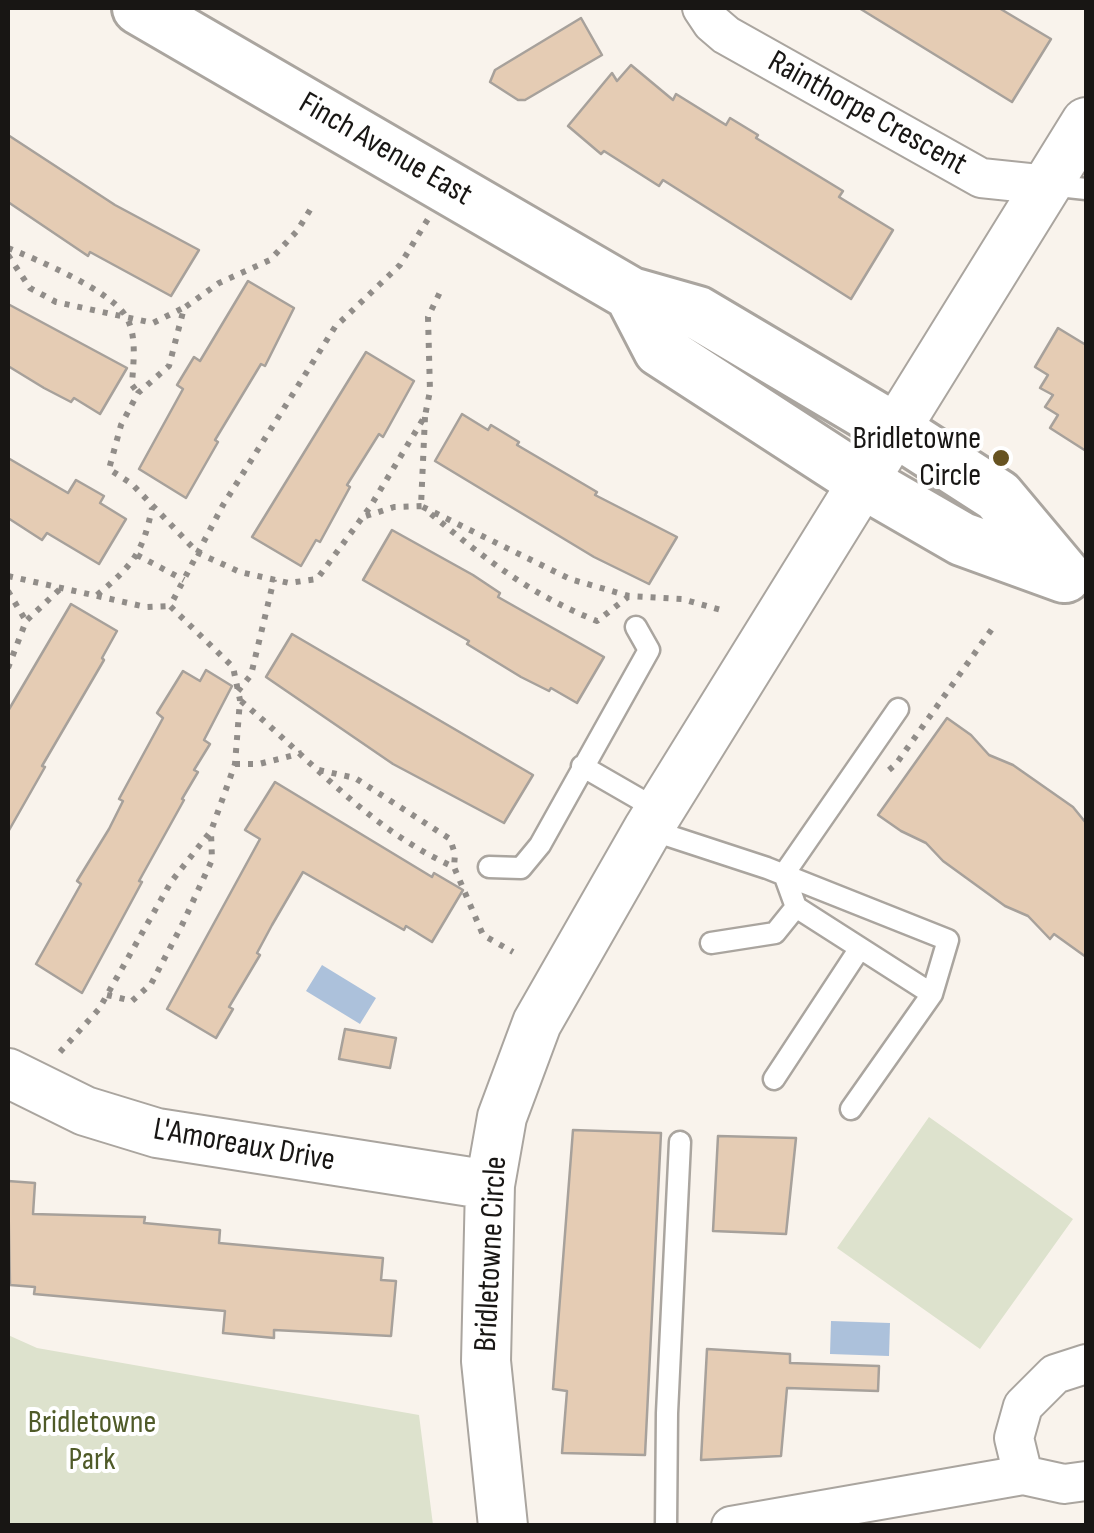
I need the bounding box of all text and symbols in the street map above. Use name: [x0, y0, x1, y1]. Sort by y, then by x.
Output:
street label: Rainthorpe Crescent: [761, 44, 973, 184]
street label: Finch Avenue East: [292, 85, 478, 215]
place label: Bridletowne Circle: [852, 421, 981, 496]
marker: Bridletowne Circle: [990, 447, 1012, 469]
street label: L'Amoreaux Drive: [150, 1111, 338, 1181]
street label: Bridletowne Circle: [468, 1155, 516, 1353]
park label: Bridletowne Park: [28, 1405, 156, 1480]

